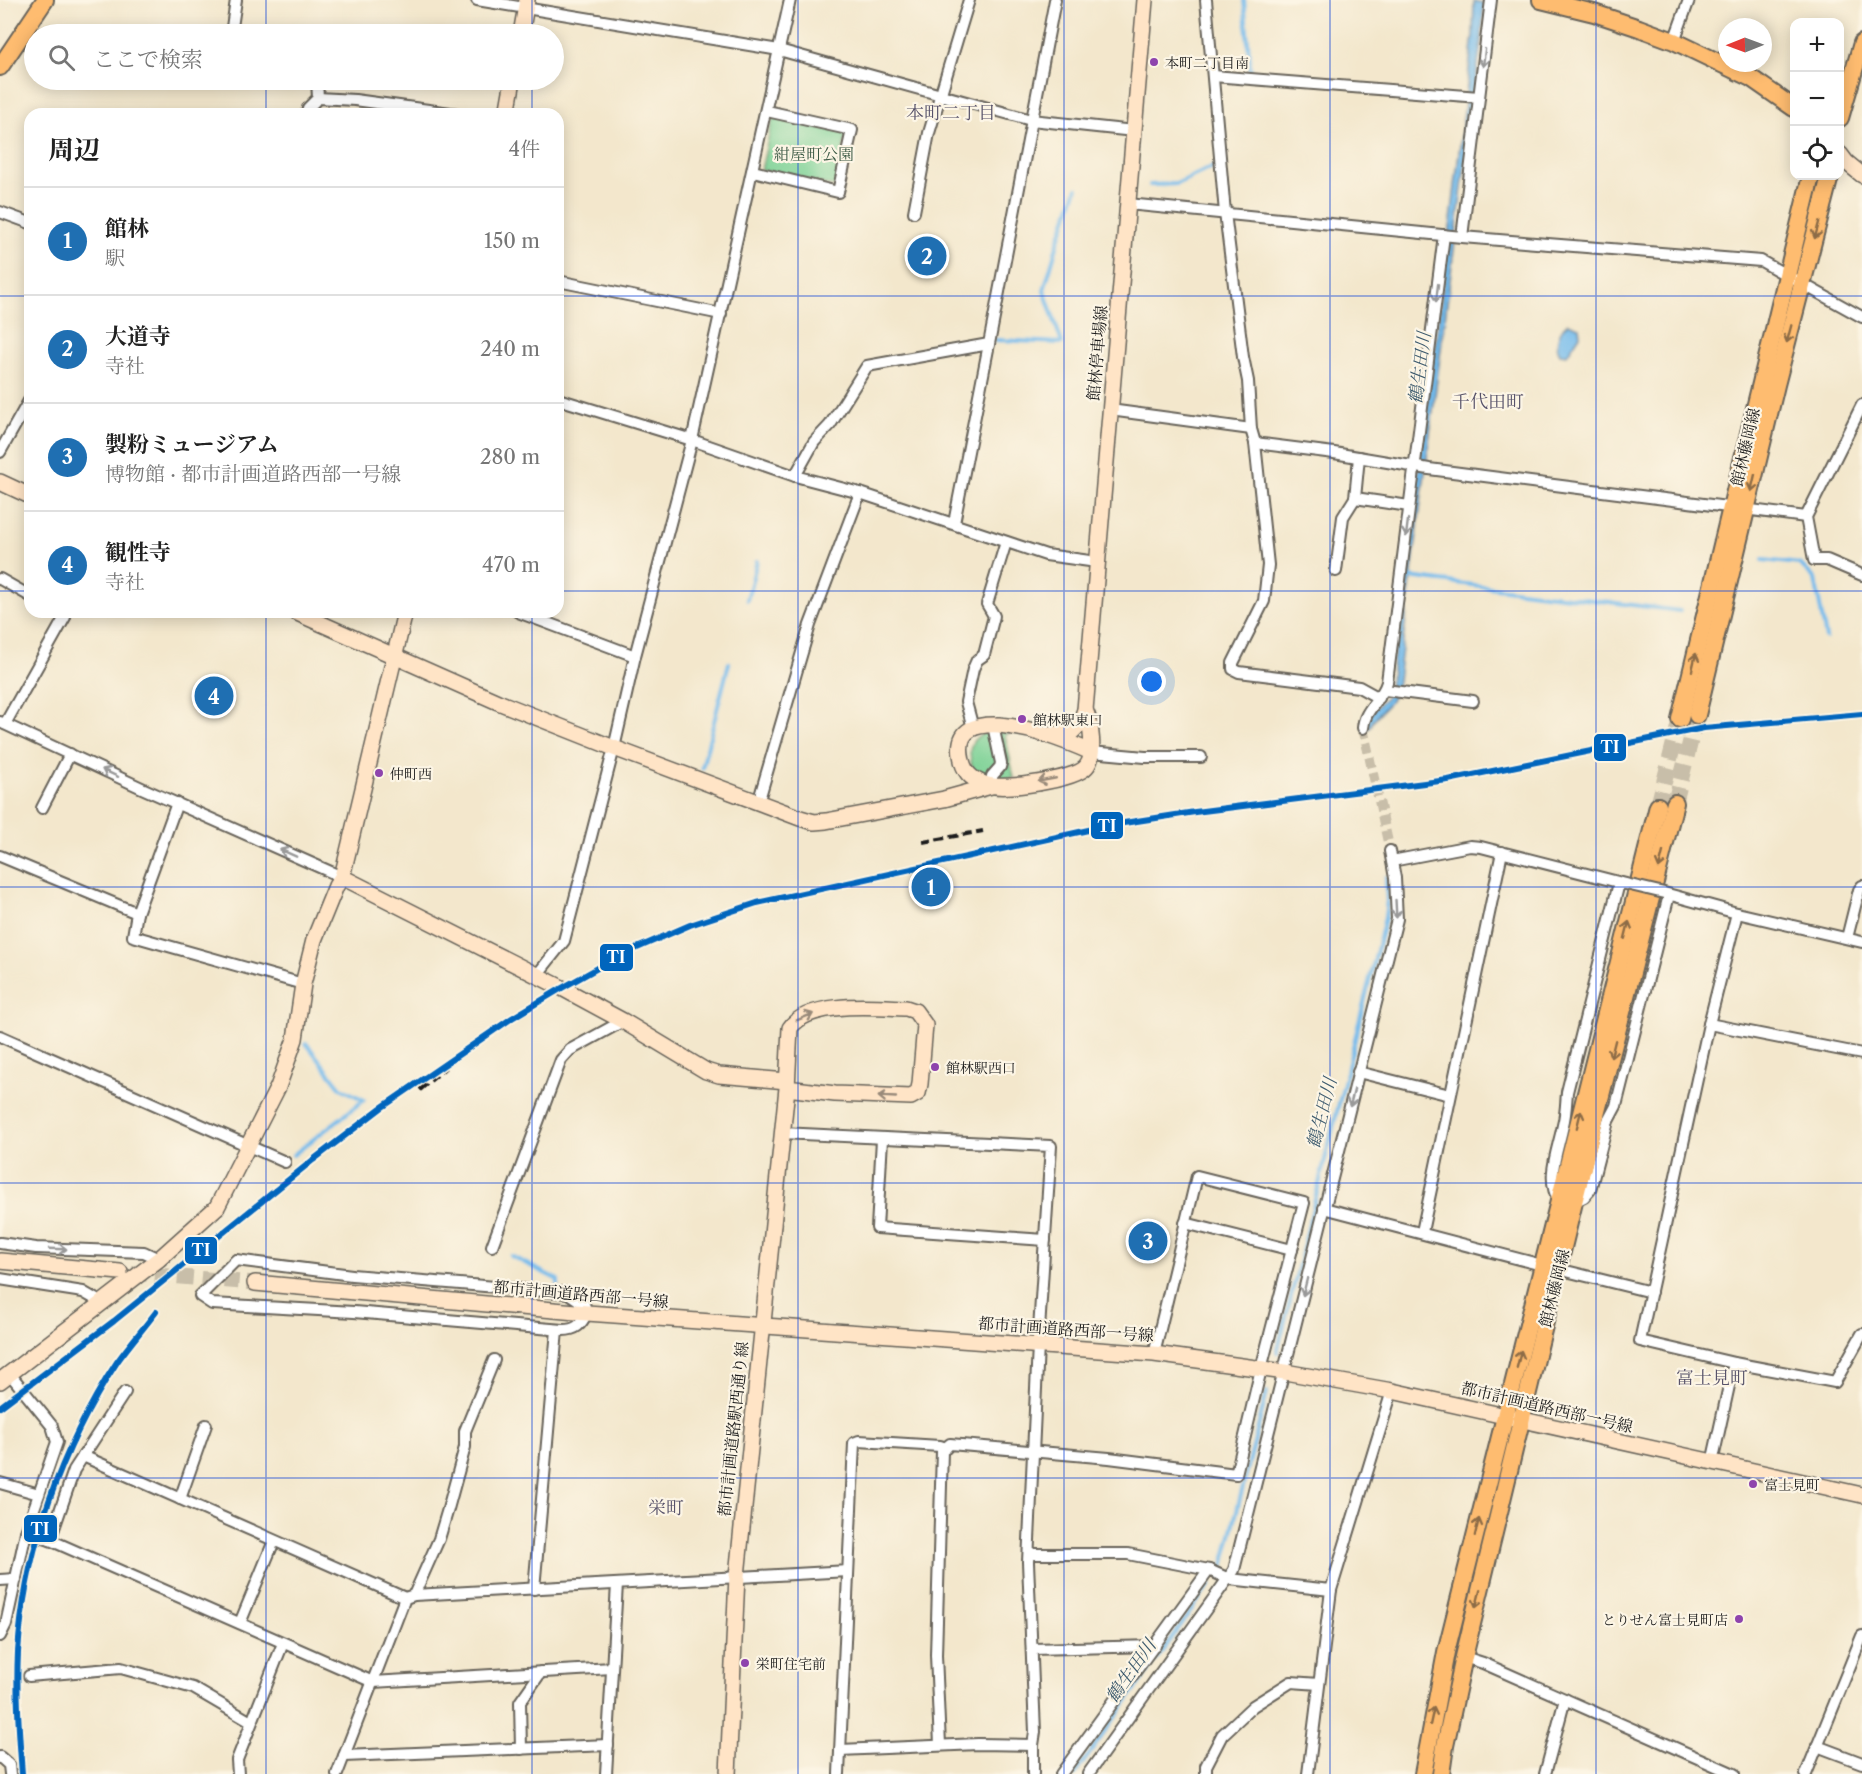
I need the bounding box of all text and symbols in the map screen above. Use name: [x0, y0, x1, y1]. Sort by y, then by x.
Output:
north arrow: [1718, 18, 1772, 72]
map controls: [1790, 18, 1844, 180]
button: +: [1790, 18, 1844, 72]
search box: [24, 24, 564, 90]
icon: search: [45, 41, 78, 74]
text: ここで検索: [93, 46, 203, 73]
one-way arrow: [1478, 48, 1489, 67]
place label: 本町二丁目南: [1165, 54, 1249, 72]
marker: 本町二丁目南: [1148, 56, 1160, 68]
button: −: [1790, 72, 1844, 126]
district label: 本町二丁目: [906, 102, 996, 124]
button: locate: [1790, 126, 1844, 180]
text: 周辺: [48, 134, 100, 166]
text: 4件: [508, 137, 540, 161]
park label: 紺屋町公園: [774, 144, 854, 164]
text: 館林: [105, 215, 149, 242]
one-way arrow: [1810, 220, 1822, 239]
text: 1: [63, 229, 72, 253]
text: 150 m: [484, 229, 540, 253]
pin: 2: [908, 234, 946, 278]
text: 駅: [105, 246, 125, 270]
one-way arrow: [1432, 282, 1443, 302]
street label: 館林停車場線: [1083, 304, 1111, 402]
text: 大道寺: [105, 323, 171, 350]
one-way arrow: [1783, 325, 1794, 344]
water label: 鶴生田川: [1405, 329, 1436, 405]
text: 2: [62, 337, 73, 361]
text: 240 m: [480, 337, 540, 361]
text: 寺社: [105, 354, 145, 378]
district label: 千代田町: [1452, 391, 1524, 413]
street label: 館林藤岡線: [1726, 406, 1764, 488]
text: 製粉ミュージアム: [105, 431, 279, 458]
text: 3: [62, 445, 73, 469]
text: 280 m: [480, 445, 540, 469]
text: 博物館 · 都市計画道路西部一号線: [105, 462, 401, 486]
one-way arrow: [1746, 473, 1758, 492]
one-way arrow: [1401, 517, 1412, 537]
text: 観性寺: [105, 539, 171, 566]
text: 4: [62, 553, 73, 577]
text: 470 m: [482, 553, 540, 577]
text: 寺社: [105, 570, 145, 594]
one-way arrow: [1688, 653, 1700, 672]
your location: [1137, 667, 1166, 696]
pin: 4: [194, 674, 234, 718]
place label: 館林駅東口: [1033, 711, 1103, 729]
marker: 館林駅東口: [1016, 713, 1028, 725]
line badge: TI: [1593, 733, 1627, 762]
text: TI: [1600, 737, 1620, 757]
place label: 仲町西: [390, 765, 432, 783]
one-way arrow: [102, 767, 120, 779]
marker: 仲町西: [373, 767, 385, 779]
one-way arrow: [1038, 775, 1058, 786]
line badge: TI: [1090, 811, 1124, 840]
text: TI: [1097, 816, 1117, 836]
one-way arrow: [280, 847, 298, 858]
one-way arrow: [1655, 850, 1666, 869]
pin: 1: [912, 864, 950, 910]
one-way arrow: [1391, 898, 1402, 918]
one-way arrow: [1621, 921, 1633, 940]
line badge: TI: [599, 943, 634, 972]
text: TI: [606, 947, 626, 967]
one-way arrow: [795, 1011, 814, 1022]
one-way arrow: [1607, 1039, 1618, 1058]
place label: 館林駅西口: [946, 1059, 1016, 1077]
marker: 館林駅西口: [929, 1061, 941, 1073]
water label: 鶴生田川: [1303, 1073, 1342, 1151]
one-way arrow: [1345, 1088, 1357, 1107]
one-way arrow: [878, 1091, 897, 1102]
one-way arrow: [1574, 1110, 1586, 1129]
pin: 3: [1128, 1218, 1168, 1264]
line badge: TI: [184, 1236, 218, 1265]
text: TI: [191, 1240, 211, 1260]
one-way arrow: [48, 1243, 68, 1254]
street label: 館林藤岡線: [1535, 1247, 1573, 1329]
street label: 都市計画道路西部一号線: [492, 1276, 670, 1312]
one-way arrow: [1299, 1277, 1310, 1297]
street label: 都市計画道路西部一号線: [978, 1313, 1154, 1345]
street label: 都市計画道路駅西通り線: [714, 1340, 752, 1518]
one-way arrow: [1514, 1350, 1526, 1369]
district label: 富士見町: [1676, 1367, 1748, 1389]
street label: 都市計画道路西部一号線: [1459, 1377, 1635, 1437]
place label: 富士見町: [1764, 1476, 1820, 1494]
marker: 富士見町: [1747, 1478, 1759, 1490]
district label: 栄町: [648, 1497, 684, 1519]
line badge: TI: [23, 1514, 58, 1543]
one-way arrow: [1472, 1517, 1484, 1536]
text: TI: [30, 1519, 50, 1539]
one-way arrow: [1472, 1589, 1484, 1608]
place label: とりせん富士見町店: [1602, 1611, 1728, 1629]
marker: とりせん富士見町店: [1733, 1613, 1745, 1625]
water label: 鶴生田川: [1101, 1634, 1162, 1707]
place label: 栄町住宅前: [756, 1655, 826, 1673]
marker: 栄町住宅前: [739, 1657, 751, 1669]
one-way arrow: [1427, 1707, 1439, 1726]

